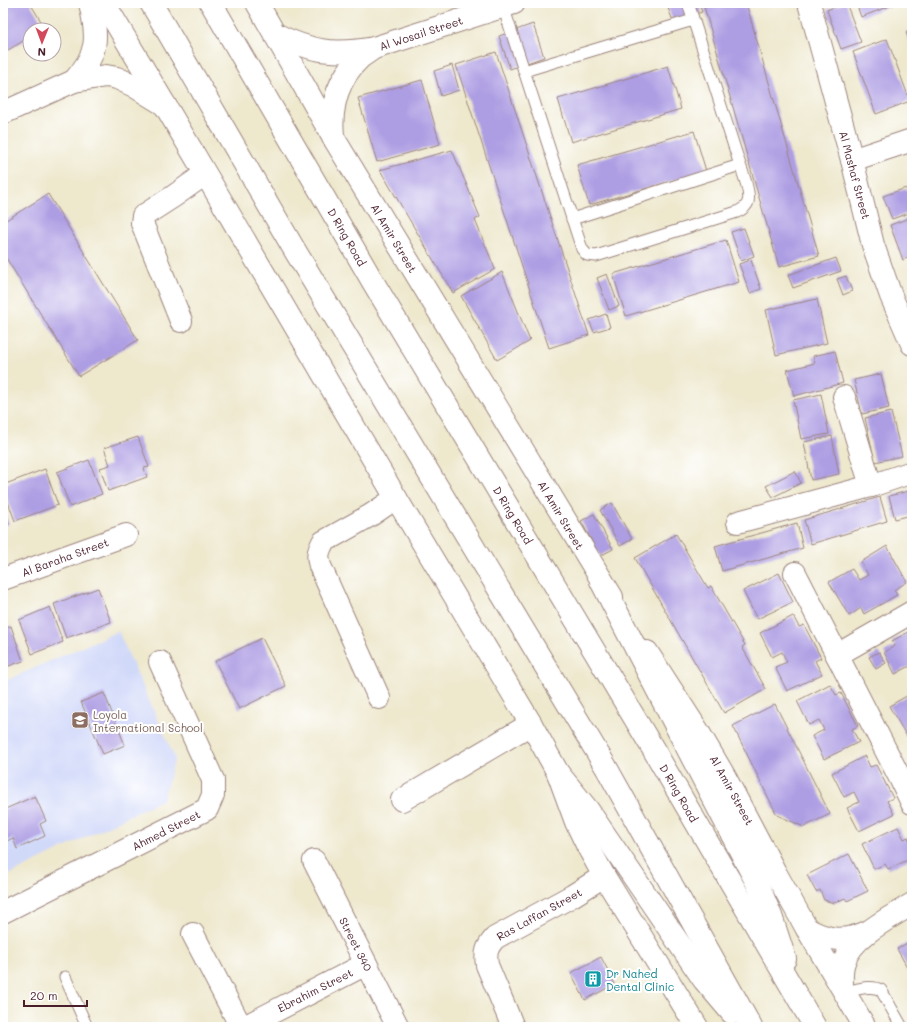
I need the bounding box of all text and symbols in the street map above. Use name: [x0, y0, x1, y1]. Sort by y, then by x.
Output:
street label: Al Wosail Street: [377, 12, 465, 54]
north arrow: [22, 22, 62, 62]
text: N: [38, 45, 46, 60]
street label: Al Mashaf Street: [836, 129, 874, 221]
street label: Al Amir Street: [368, 201, 421, 275]
street label: D Ring Road: [324, 205, 370, 269]
street label: Al Amir Street: [535, 478, 588, 552]
street label: D Ring Road: [490, 483, 536, 547]
street label: Al Baraha Street: [19, 534, 111, 580]
place label: Loyola International School: [93, 707, 203, 735]
school or university icon: Loyola International School: [70, 710, 90, 730]
street label: Al Amir Street: [707, 752, 757, 828]
street label: D Ring Road: [656, 761, 702, 825]
street label: Ahmed Street: [129, 806, 203, 854]
street label: Ras Laffan Street: [494, 884, 585, 944]
street label: Street 340: [336, 915, 376, 974]
street label: Ebrahim Street: [275, 965, 355, 1015]
place label: Dr Nahed Dental Clinic: [606, 966, 674, 994]
building icon: Dr Nahed Dental Clinic: [583, 969, 603, 989]
scale bar: [24, 982, 87, 1008]
text: 20 m: [30, 987, 58, 1003]

